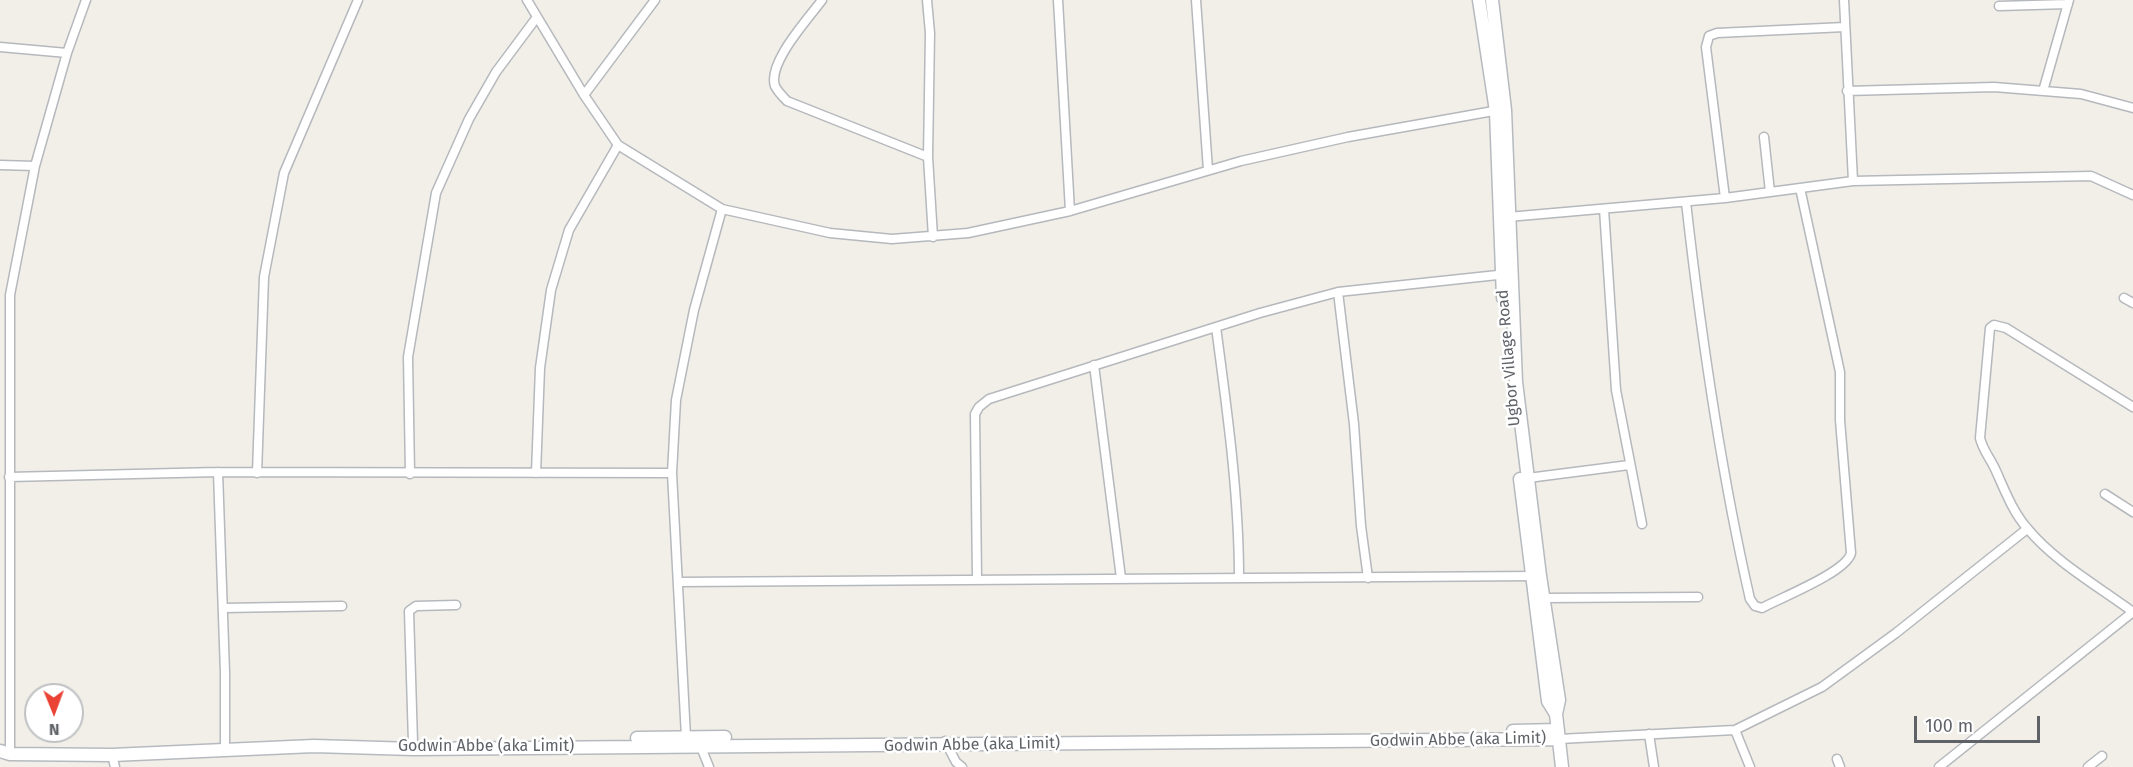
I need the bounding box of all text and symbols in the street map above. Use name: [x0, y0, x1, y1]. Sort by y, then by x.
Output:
street label: Ugbor Village Road: [1493, 289, 1525, 427]
north arrow: [24, 683, 84, 743]
scale bar: [1917, 704, 2043, 742]
text: 100 m: [1925, 715, 1973, 737]
text: N: [49, 720, 60, 739]
street label: Godwin Abbe (aka Limit): [1370, 729, 1546, 751]
street label: Godwin Abbe (aka Limit): [884, 734, 1060, 756]
street label: Godwin Abbe (aka Limit): [398, 737, 574, 757]

